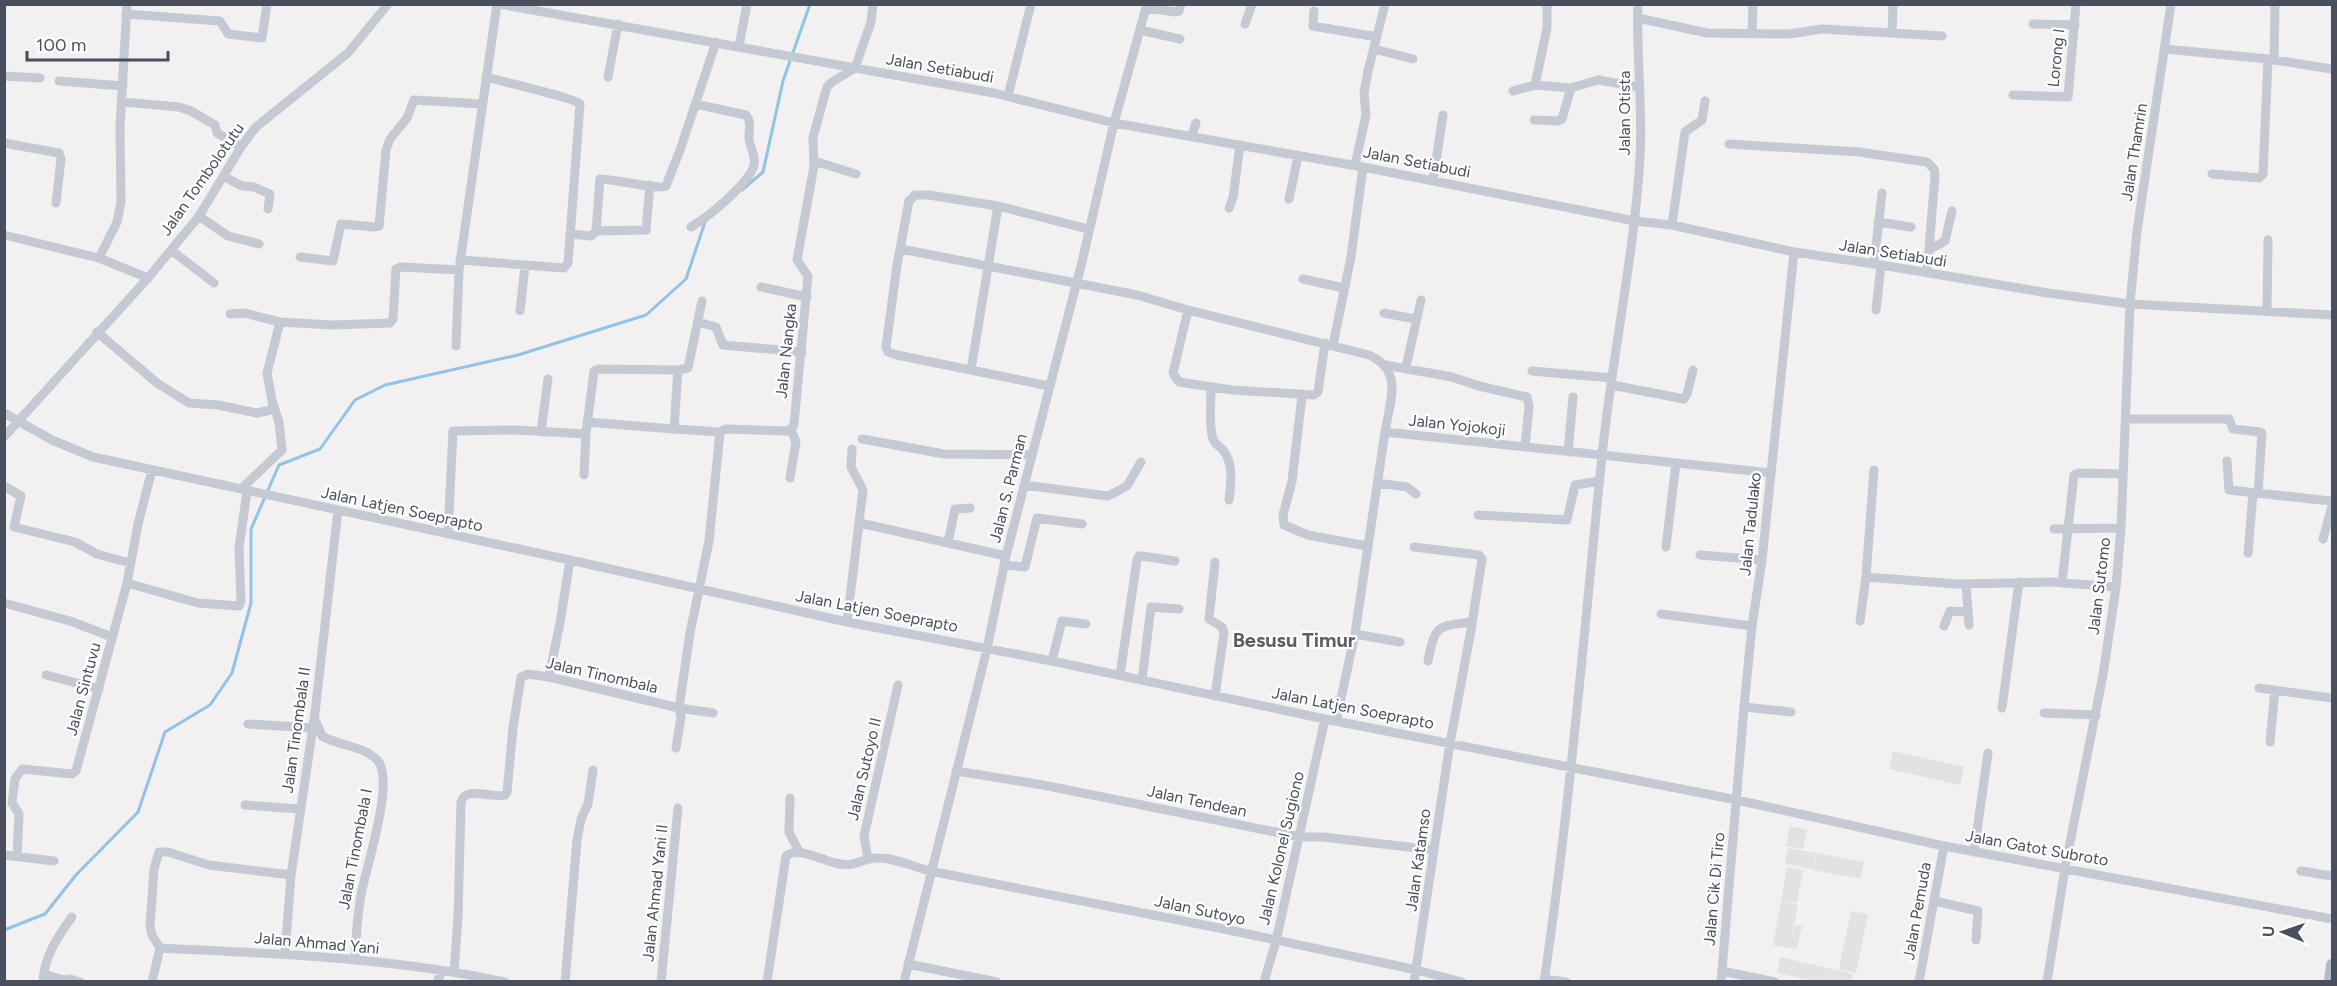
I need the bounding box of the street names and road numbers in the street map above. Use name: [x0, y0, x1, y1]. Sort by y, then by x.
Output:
street label: Lorong I: [2043, 28, 2069, 88]
street label: Jalan Setiabudi: [885, 49, 995, 87]
street label: Jalan Otista: [1615, 71, 1634, 155]
street label: Jalan Thamrin: [2117, 102, 2151, 202]
street label: Jalan Tombolotutu: [156, 119, 248, 239]
street label: Jalan Setiabudi: [1362, 142, 1472, 182]
street label: Jalan Setiabudi: [1838, 235, 1948, 271]
street label: Jalan Nangka: [772, 302, 800, 400]
street label: Jalan Yojokoji: [1408, 410, 1506, 440]
street label: Jalan S. Parman: [985, 432, 1031, 544]
street label: Jalan Tadulako: [1735, 471, 1765, 577]
street label: Jalan Latjen Soeprapto: [319, 483, 485, 535]
street label: Jalan Sutomo: [2084, 536, 2114, 636]
street label: Jalan Latjen Soeprapto: [794, 586, 960, 636]
street label: Jalan Sintuvu: [61, 640, 105, 738]
street label: Jalan Tinombala: [544, 653, 660, 697]
street label: Jalan Tinombala II: [278, 666, 314, 794]
street label: Jalan Latjen Soeprapto: [1270, 683, 1436, 733]
street label: Jalan Sutoyo II: [843, 716, 885, 822]
street label: Jalan Kolonel Sugiono: [1254, 769, 1308, 927]
street label: Jalan Tendean: [1145, 781, 1249, 821]
street label: Jalan Tinombala I: [334, 787, 376, 911]
street label: Jalan Katamso: [1401, 808, 1435, 912]
street label: Jalan Ahmad Yani II: [638, 823, 672, 963]
street label: Jalan Gatot Subroto: [1964, 826, 2110, 870]
street label: Jalan Cik Di Tiro: [1700, 831, 1728, 947]
street label: Jalan Pemuda: [1899, 861, 1935, 961]
street label: Jalan Sutoyo: [1153, 891, 1247, 929]
street label: Jalan Ahmad Yani: [254, 928, 380, 958]

